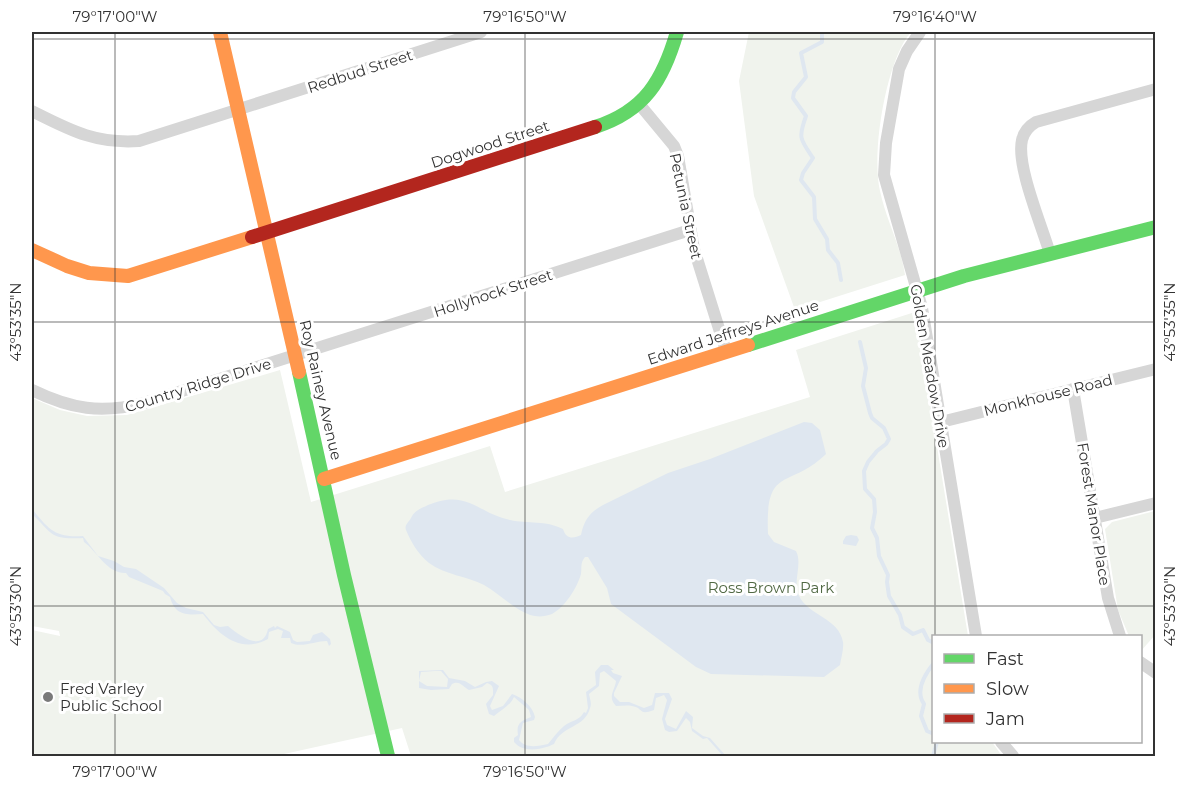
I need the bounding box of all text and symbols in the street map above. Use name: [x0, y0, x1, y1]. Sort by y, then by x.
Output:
text: 79°17'00"W: [72, 7, 158, 26]
text: 79°16'50"W: [483, 7, 567, 26]
text: 79°16'40"W: [893, 7, 977, 26]
street label: Redbud Street: [305, 45, 415, 97]
street label: Dogwood Street: [428, 116, 552, 172]
street label: Petunia Street: [665, 151, 707, 261]
street label: Hollyhock Street: [431, 265, 555, 321]
text: 43°53'35"N: [6, 283, 25, 361]
street label: Golden Meadow Drive: [906, 283, 954, 449]
text: 43°53'35"N: [1160, 283, 1179, 361]
street label: Edward Jeffreys Avenue: [645, 295, 821, 369]
street label: Roy Rainey Avenue: [296, 318, 346, 462]
street label: Country Ridge Drive: [123, 354, 273, 416]
street label: Monkhouse Road: [982, 370, 1114, 420]
street label: Forest Manor Place: [1073, 441, 1115, 587]
text: 43°53'30"N: [6, 566, 25, 646]
text: 43°53'30"N: [1160, 566, 1179, 646]
park label: Ross Brown Park: [708, 578, 834, 597]
legend: [932, 635, 1142, 743]
text: Fast: [986, 648, 1024, 670]
text: Slow: [986, 678, 1029, 700]
place label: Fred Varley Public School: [60, 679, 162, 715]
marker: Fred Varley Public School: [41, 690, 55, 704]
text: Jam: [985, 708, 1025, 730]
text: 79°17'00"W: [72, 762, 158, 781]
text: 79°16'50"W: [483, 762, 567, 781]

